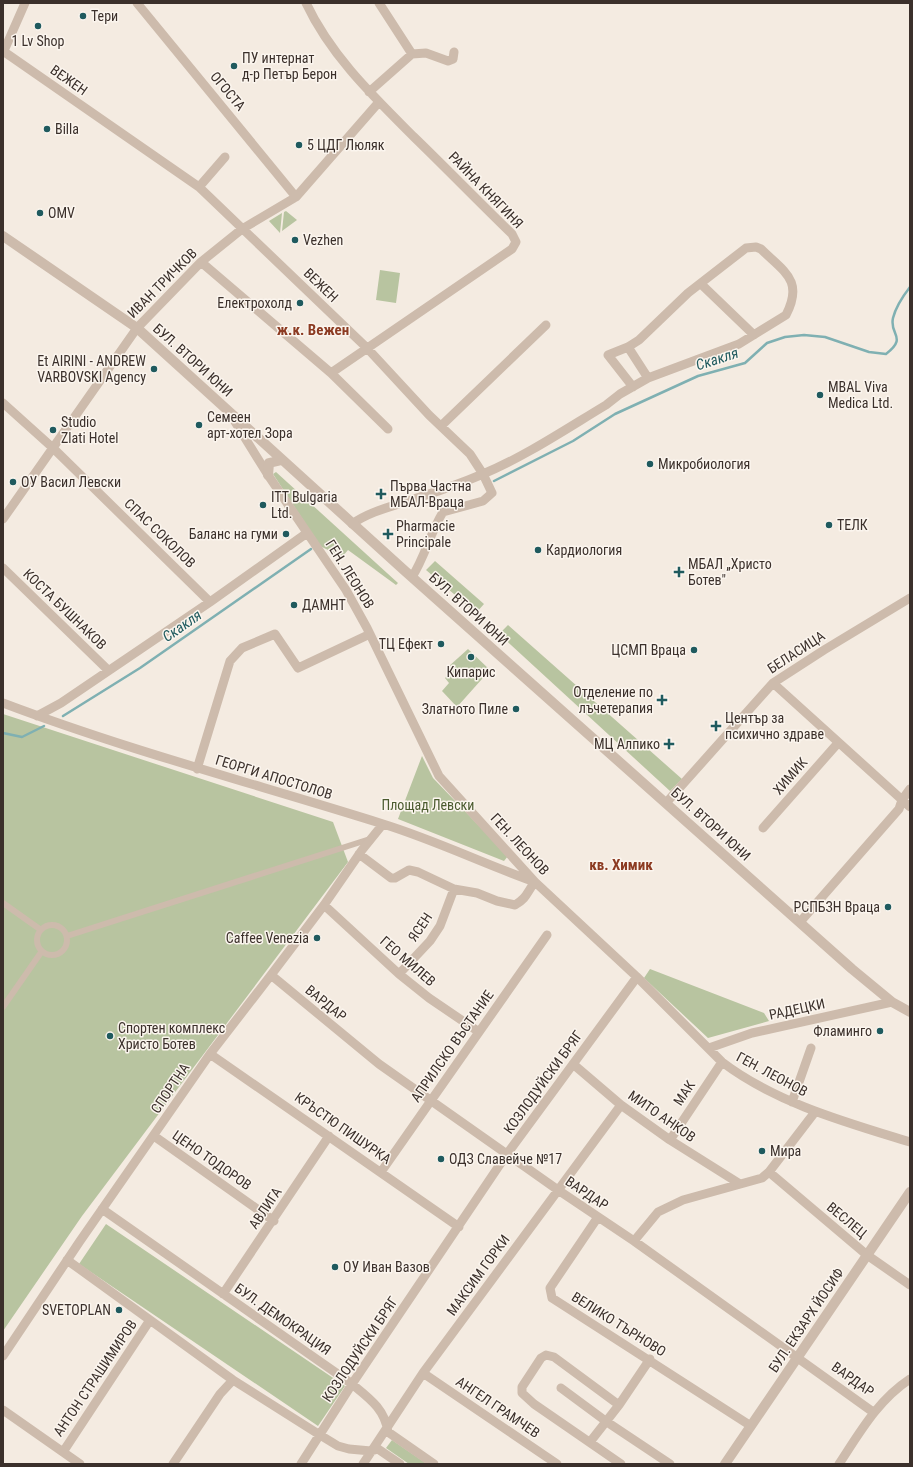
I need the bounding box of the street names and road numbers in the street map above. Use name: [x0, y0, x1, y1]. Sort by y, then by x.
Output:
street label: ВЕЖЕН: [47, 62, 91, 98]
street label: ОГОСТА: [207, 68, 249, 114]
street label: РАЙНА КНЯГИНЯ: [445, 148, 527, 232]
street label: ИВАН ТРИЧКОВ: [124, 245, 200, 321]
street label: ВЕЖЕН: [301, 265, 341, 305]
street label: БУЛ. ВТОРИ ЮНИ: [150, 320, 236, 400]
street label: СПАС СОКОЛОВ: [121, 495, 199, 571]
street label: ГЕН. ЛЕОНОВ: [323, 537, 377, 611]
street label: КОСТА БУШНАКОВ: [20, 565, 110, 653]
street label: БУЛ. ВТОРИ ЮНИ: [426, 569, 512, 649]
street label: БЕЛАСИЦА: [764, 628, 828, 676]
street label: ГЕОРГИ АПОСТОЛОВ: [214, 752, 334, 802]
street label: ХИМИК: [770, 754, 810, 798]
street label: БУЛ. ВТОРИ ЮНИ: [668, 784, 754, 864]
street label: ГЕН. ЛЕОНОВ: [488, 810, 552, 878]
street label: ЯСЕН: [405, 909, 435, 945]
street label: ГЕО МИЛЕВ: [377, 933, 439, 989]
street label: ВАРДАР: [302, 982, 350, 1024]
street label: АПРИЛСКО ВЪСТАНИЕ: [407, 987, 497, 1105]
street label: РАДЕЦКИ: [768, 995, 826, 1023]
street label: КОЗЛОДУЙСКИ БРЯГ: [500, 1027, 586, 1137]
street label: ГЕН. ЛЕОНОВ: [734, 1049, 810, 1099]
street label: СПОРТНА: [147, 1060, 193, 1116]
street label: МАК: [670, 1077, 698, 1109]
street label: МИТО АНКОВ: [625, 1087, 699, 1145]
street label: КРЪСТЮ ПИШУРКА: [292, 1089, 394, 1167]
street label: ЦЕНО ТОДОРОВ: [170, 1127, 254, 1193]
street label: ВАРДАР: [563, 1173, 612, 1213]
street label: АВЛИГА: [245, 1184, 285, 1232]
street label: ВЕСЛЕЦ: [824, 1199, 870, 1241]
street label: МАКСИМ ГОРКИ: [443, 1232, 513, 1318]
street label: БУЛ. ЕКЗАРХ ЙОСИФ: [765, 1265, 847, 1375]
street label: БУЛ. ДЕМОКРАЦИЯ: [232, 1280, 334, 1358]
street label: ВЕЛИКО ТЪРНОВО: [569, 1289, 669, 1359]
street label: КОЗЛОДУЙСКИ БРЯГ: [319, 1293, 401, 1405]
street label: АНТОН СТРАШИМИРОВ: [50, 1317, 140, 1439]
street label: ВАРДАР: [829, 1358, 877, 1400]
street label: АНГЕЛ ГРАМЧЕВ: [453, 1373, 543, 1441]

